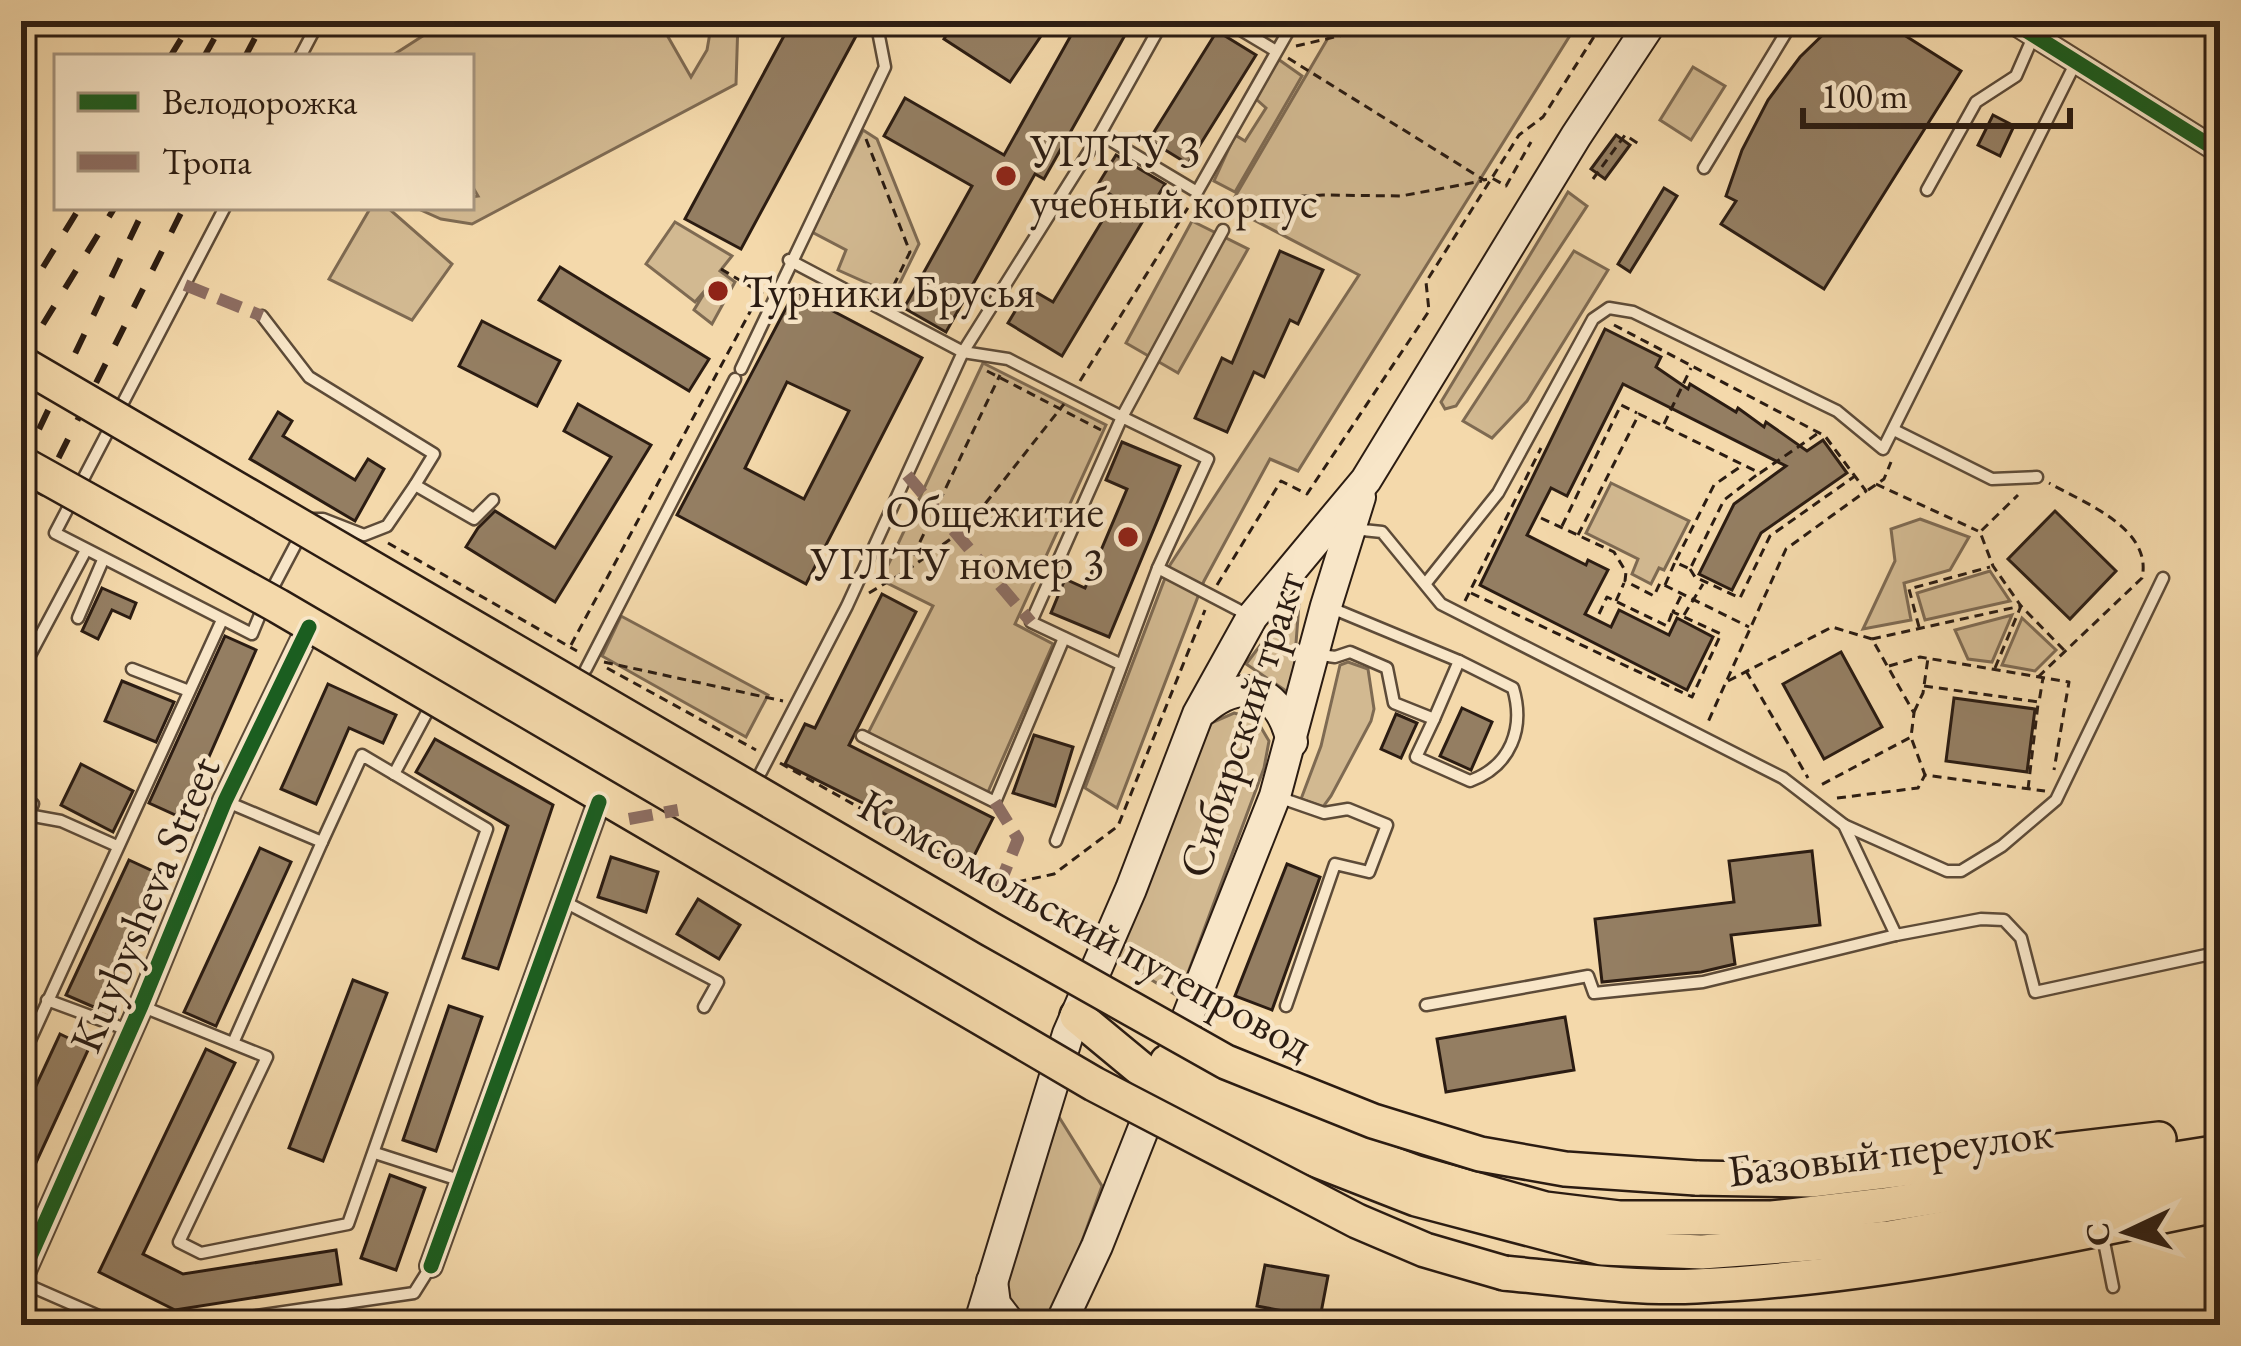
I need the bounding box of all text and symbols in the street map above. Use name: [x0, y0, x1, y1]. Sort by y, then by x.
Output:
legend: [54, 54, 474, 210]
scale bar: [1803, 54, 2070, 128]
text: 100 m: [1821, 72, 1908, 119]
text: Велодорожка: [162, 78, 358, 125]
place label: УГЛТУ 3 учебный корпус: [1029, 121, 1318, 231]
text: Тропа: [162, 138, 252, 185]
marker: УГЛТУ 3 учебный корпус: [993, 163, 1019, 189]
place label: Турники Брусья: [742, 262, 1035, 320]
marker: Турники Брусья: [705, 278, 731, 304]
place label: Общежитие УГЛТУ номер 3: [810, 482, 1104, 592]
marker: Общежитие УГЛТУ номер 3: [1115, 524, 1141, 550]
street label: Сибирский тракт: [1164, 564, 1318, 884]
street label: Kuybysheva Street: [56, 747, 232, 1061]
street label: Комсомольский путепровод: [849, 775, 1323, 1073]
street label: Базовый переулок: [1724, 1102, 2056, 1200]
north arrow: [2067, 1172, 2187, 1292]
text: С: [2075, 1221, 2120, 1247]

